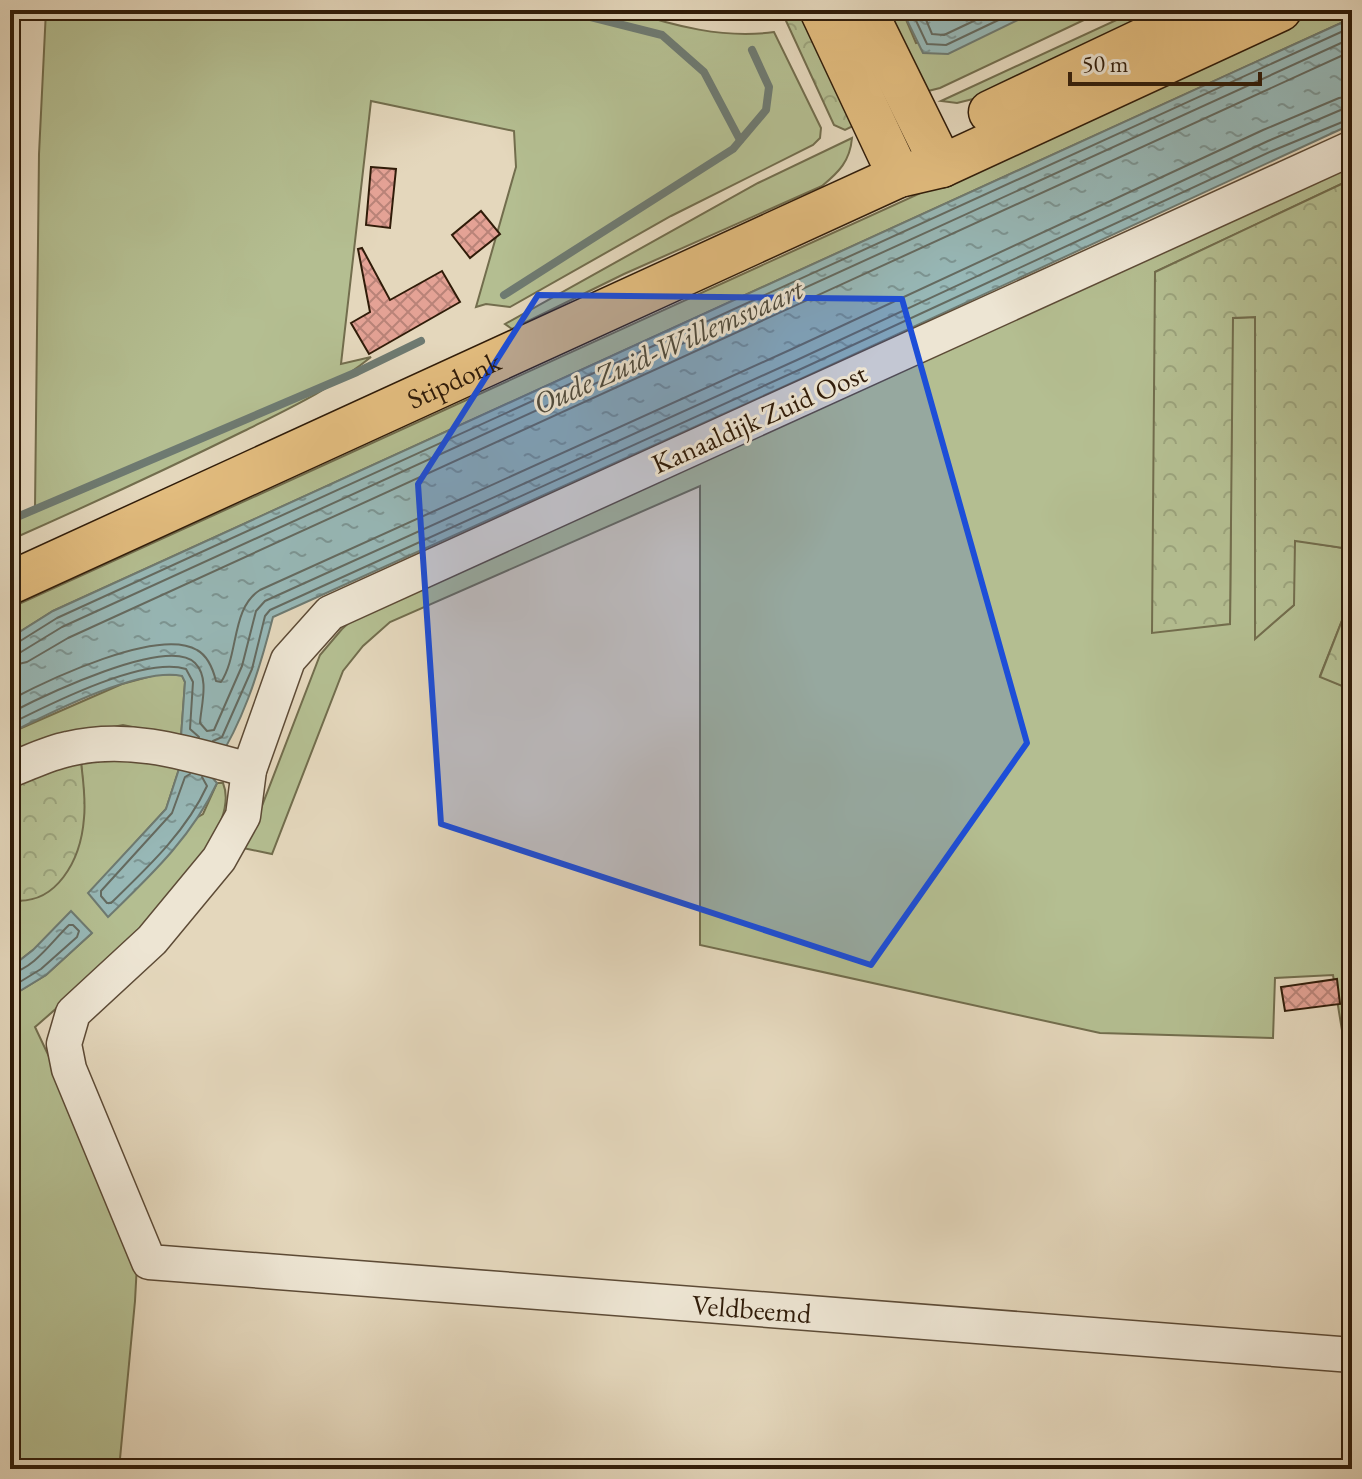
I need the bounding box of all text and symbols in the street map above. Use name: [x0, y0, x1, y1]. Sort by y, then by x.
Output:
scale bar: [1070, 36, 1260, 86]
text: 50 m: [1082, 48, 1129, 79]
water label: Oude Zuid-Willemsvaart: [527, 268, 810, 423]
street label: Stipdonk: [401, 342, 507, 417]
street label: Kanaaldijk Zuid Oost: [646, 354, 872, 482]
street label: Veldbeemd: [691, 1286, 814, 1331]

